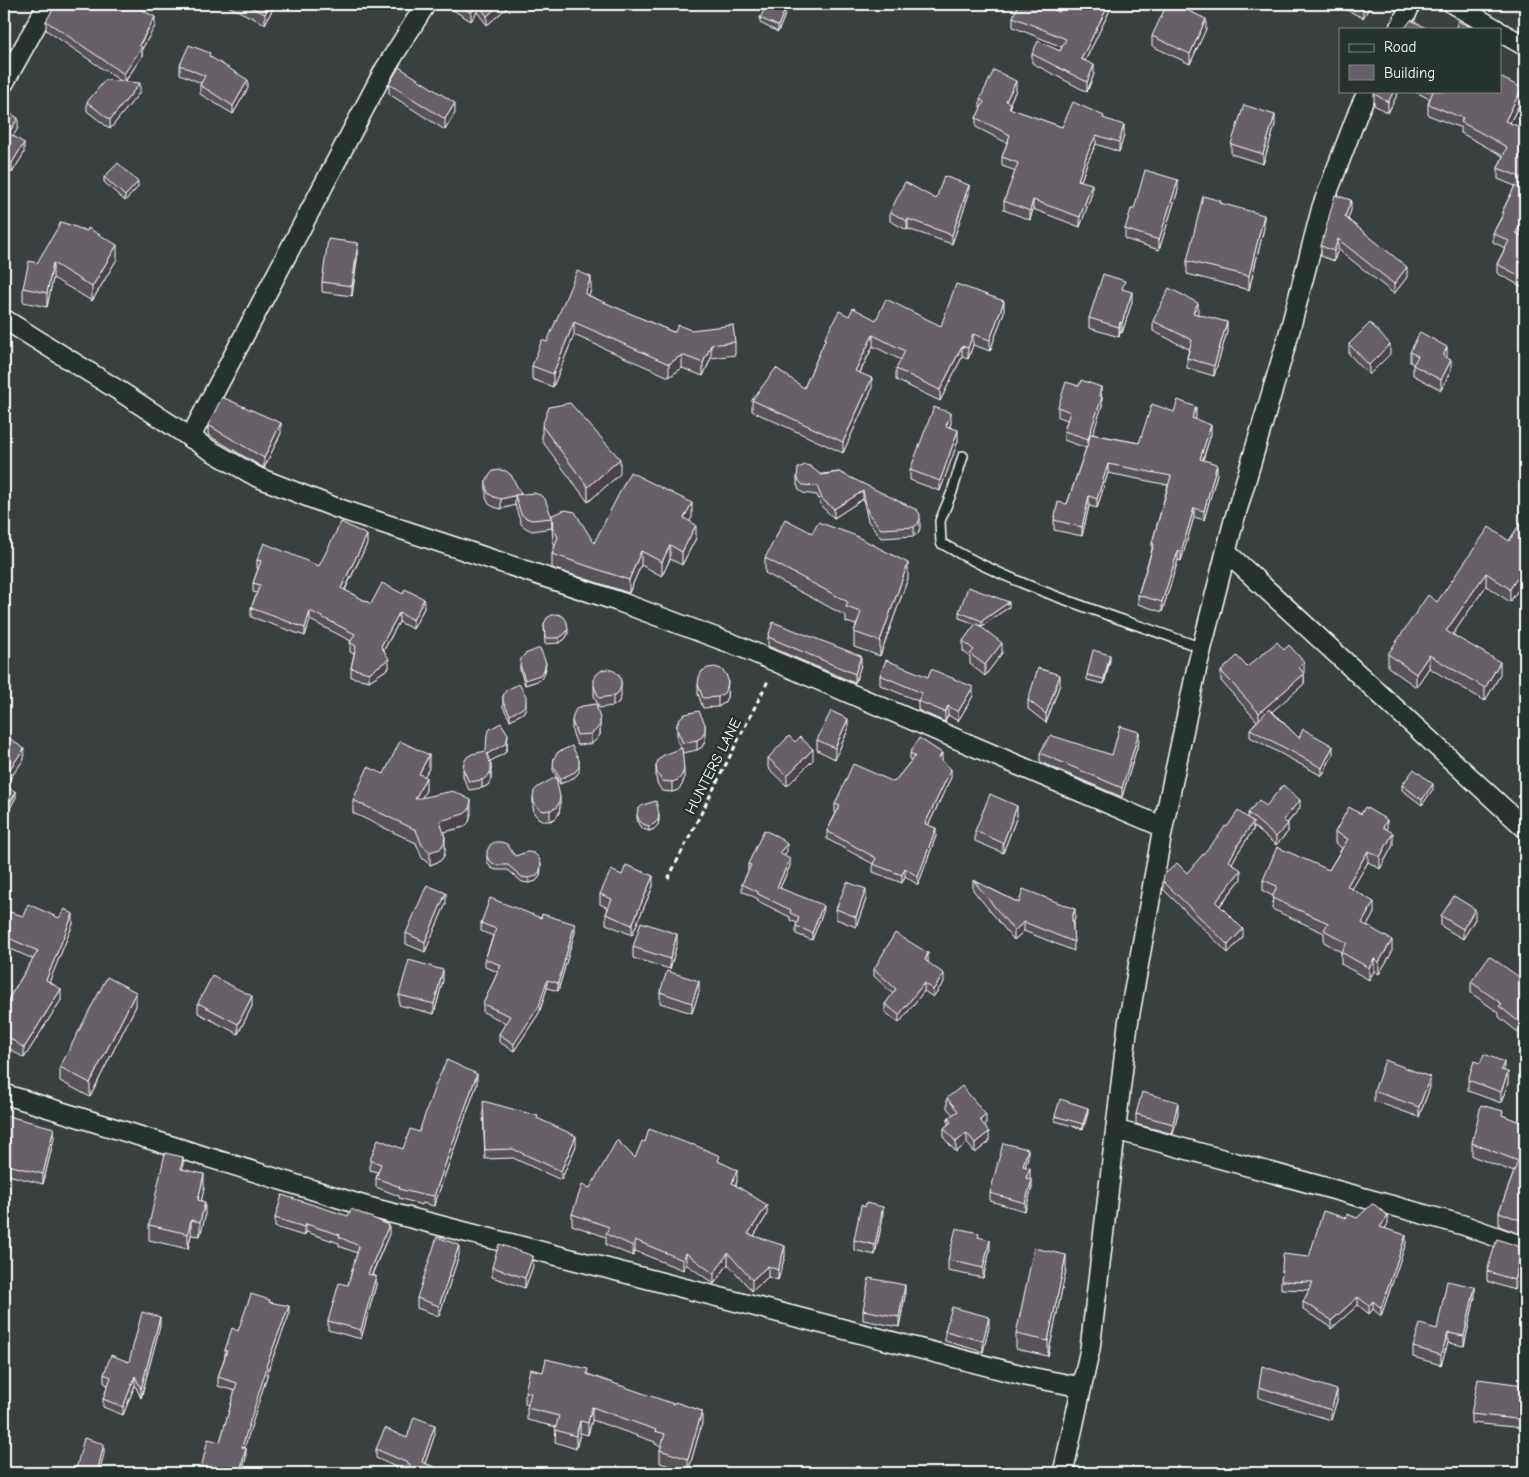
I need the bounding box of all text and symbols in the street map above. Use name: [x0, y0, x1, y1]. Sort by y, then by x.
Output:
legend: [1339, 28, 1502, 92]
text: Road: [1384, 38, 1416, 56]
text: Building: [1384, 64, 1435, 82]
street label: HUNTERS LANE: [681, 715, 745, 817]

